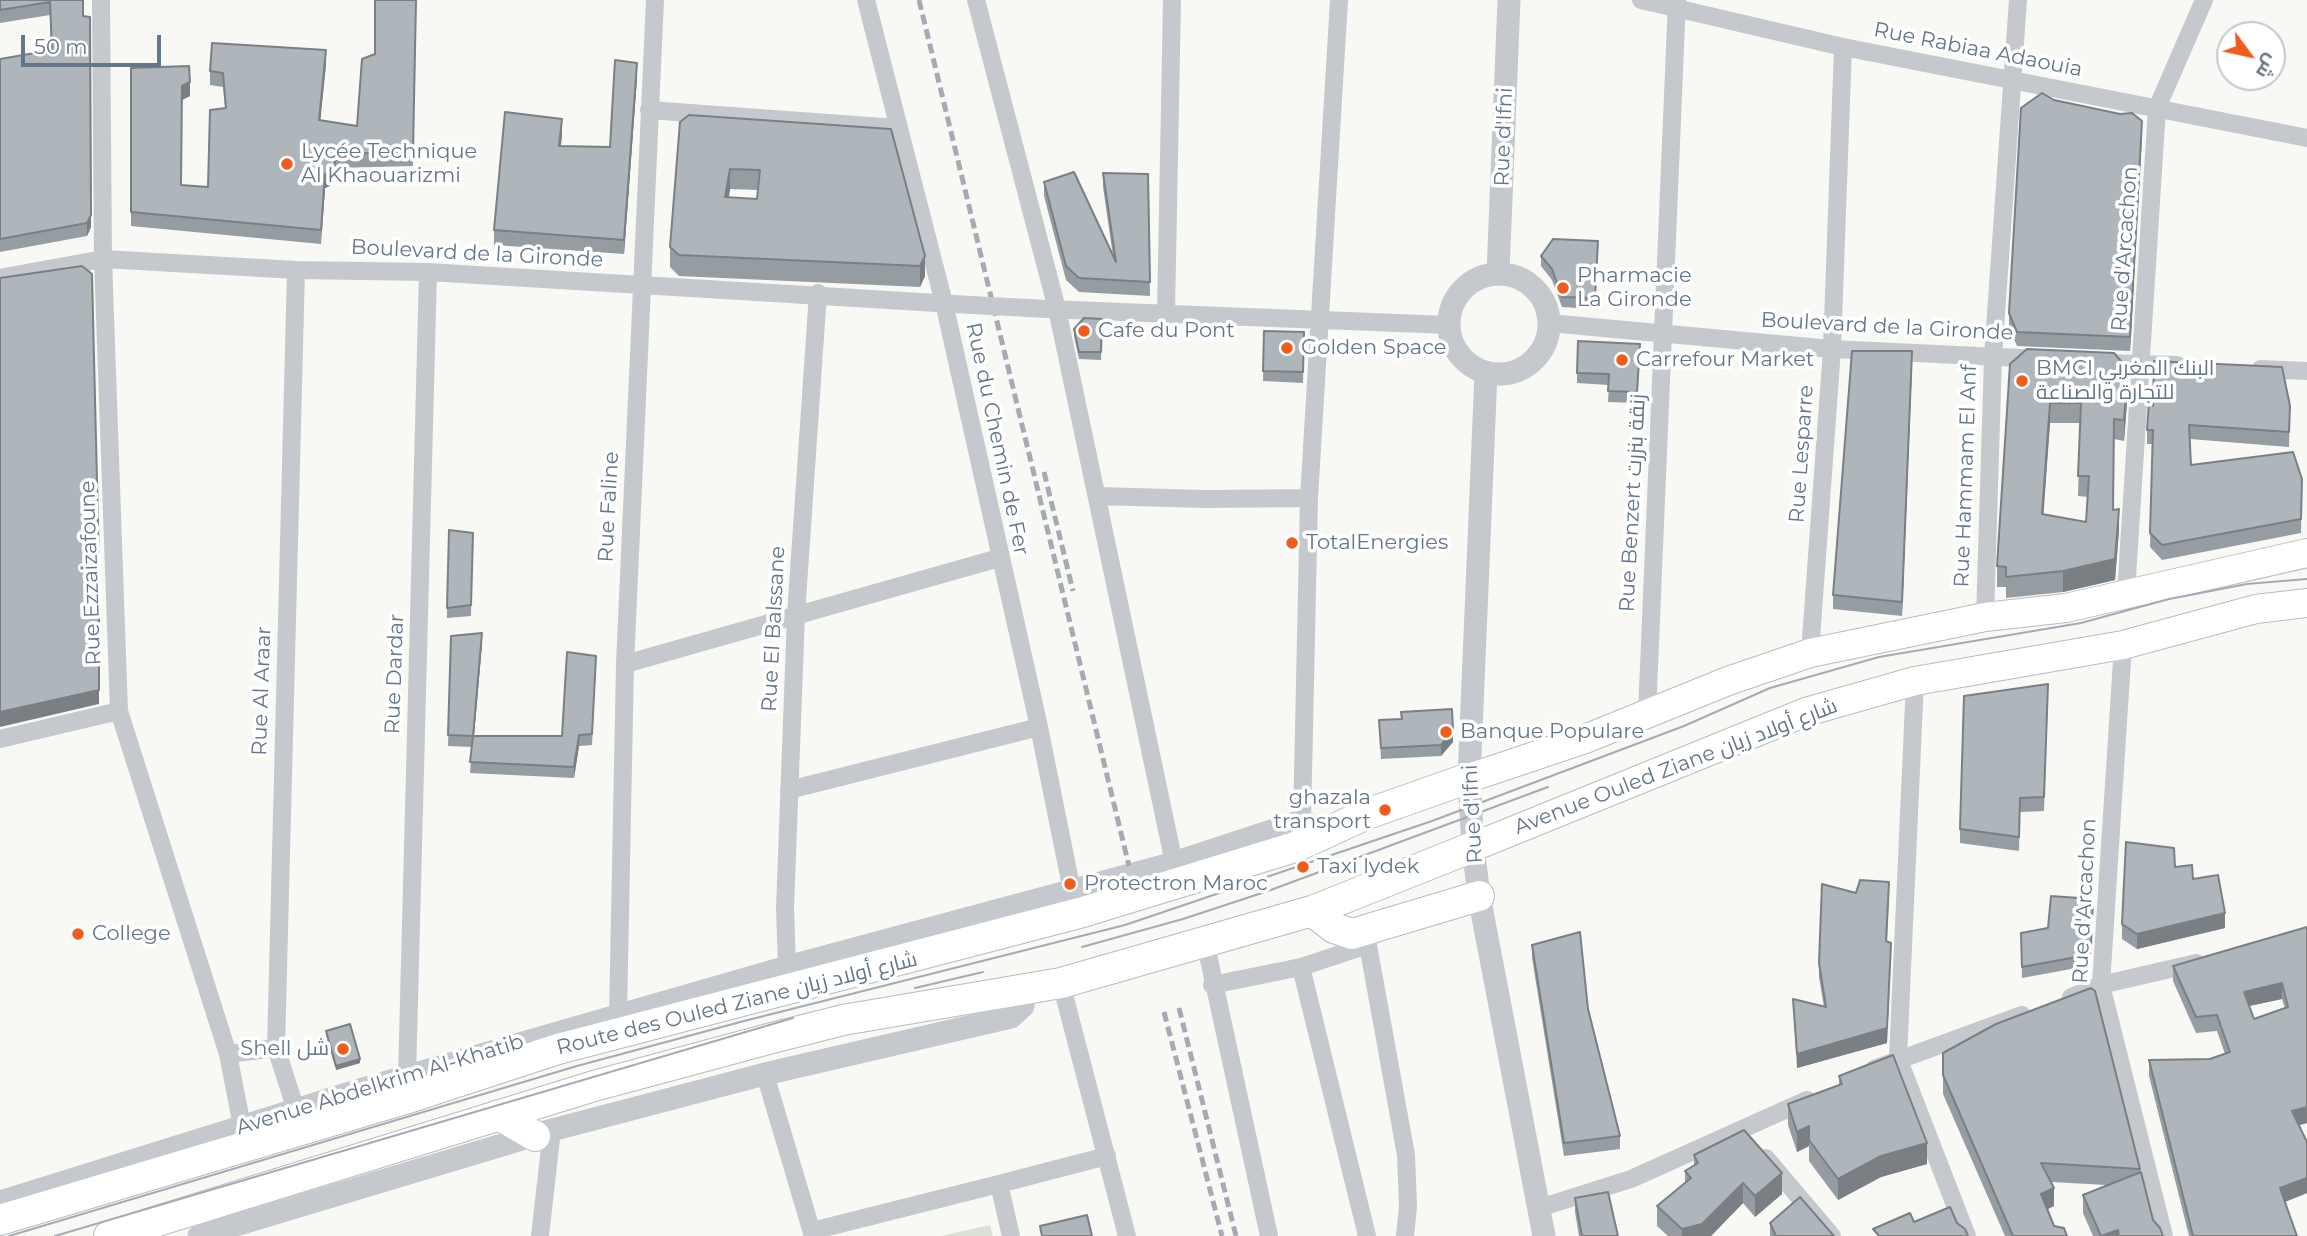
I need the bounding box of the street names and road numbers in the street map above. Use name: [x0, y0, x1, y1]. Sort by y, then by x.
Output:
street label: Rue Rabiaa Adaouia: [1872, 17, 2084, 83]
street label: Rue d'Ifni: [1490, 87, 1518, 187]
street label: Rue d'Arcachon: [2107, 165, 2143, 333]
street label: Boulevard de la Gironde: [350, 235, 604, 273]
street label: Boulevard de la Gironde: [1760, 308, 2014, 346]
street label: Rue du Chemin de Fer: [960, 320, 1034, 558]
street label: Rue Hammam El Anf: [1950, 364, 1982, 588]
street label: Rue Lesparre: [1785, 384, 1819, 524]
street label: Rue Benzert زنقة بنزرت: [1615, 393, 1651, 613]
street label: Rue Faline: [594, 451, 624, 563]
street label: Rue Ezzaizafoune: [75, 480, 107, 666]
street label: Rue El Balssane: [757, 545, 791, 713]
street label: Rue Dardar: [380, 613, 410, 735]
street label: Rue Al Araar: [247, 626, 277, 756]
street label: Avenue Ouled Ziane شارع أولاد زيان: [1511, 694, 1841, 840]
street label: Rue d'Ifni: [1458, 764, 1488, 864]
street label: Rue d'Arcachon: [2068, 818, 2102, 984]
street label: Route des Ouled Ziane شارع أولاد زيان: [554, 947, 920, 1061]
street label: Avenue Abdelkrim Al-Khatib: [233, 1029, 527, 1141]

